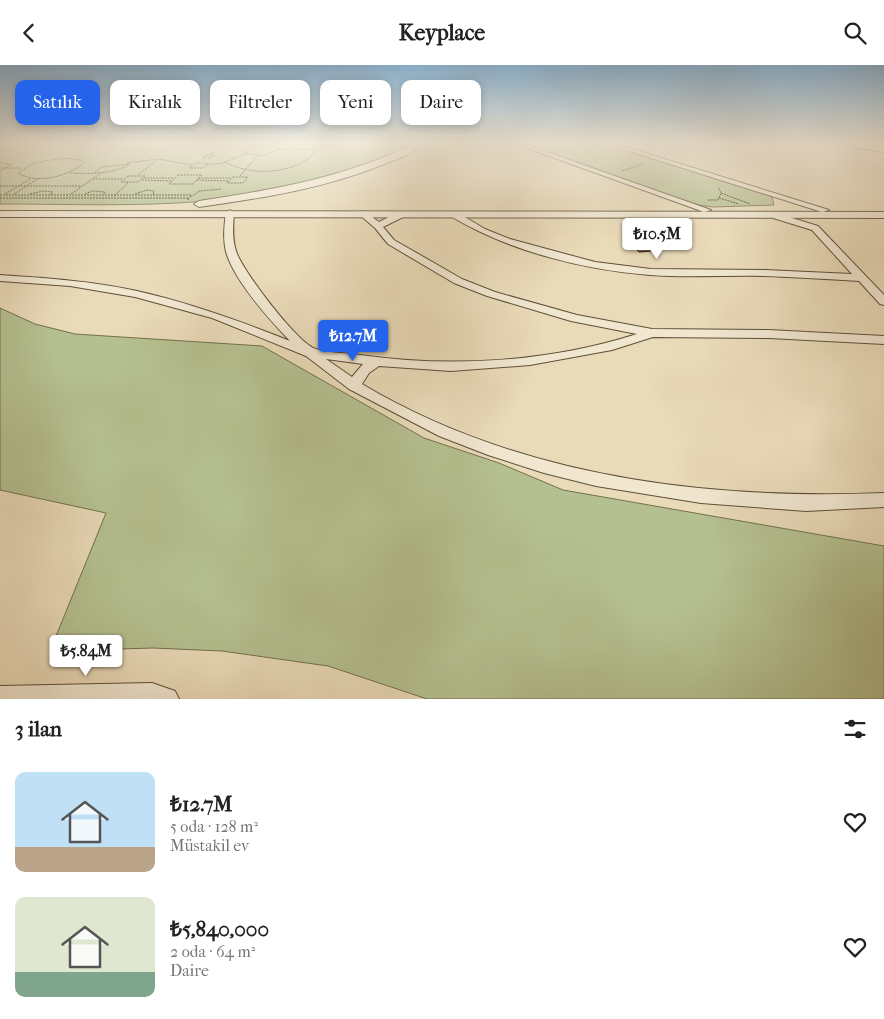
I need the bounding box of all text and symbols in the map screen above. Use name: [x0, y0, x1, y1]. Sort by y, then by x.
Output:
icon: back: [15, 19, 43, 47]
icon: search: [841, 19, 869, 47]
text: Keyplace: [399, 20, 485, 46]
chip: Satılık: [15, 80, 100, 125]
chip: Kiralık: [110, 80, 200, 125]
chip: Filtreler: [210, 80, 310, 125]
chip: Yeni: [320, 80, 391, 125]
chip: Daire: [401, 80, 481, 125]
pin: ₺10.5M: [616, 217, 698, 260]
text: ₺10.5M: [633, 224, 681, 243]
pin: ₺12.7M: [312, 319, 394, 362]
text: ₺12.7M: [329, 326, 377, 345]
pin: ₺5.84M: [45, 635, 127, 677]
text: ₺5.84M: [60, 641, 112, 660]
icon: filters: [841, 715, 869, 743]
text: 3 ilan: [15, 717, 62, 741]
icon: home: [55, 792, 115, 852]
text: ₺12.7M: [170, 792, 233, 816]
icon: heart: [841, 808, 869, 836]
text: 5 oda · 128 m²: [170, 817, 258, 836]
text: Müstakil ev: [170, 836, 249, 855]
icon: home: [55, 917, 115, 977]
text: ₺5,840,000: [170, 917, 269, 941]
icon: heart: [841, 933, 869, 961]
text: 2 oda · 64 m²: [170, 942, 255, 961]
text: Daire: [170, 961, 209, 980]

